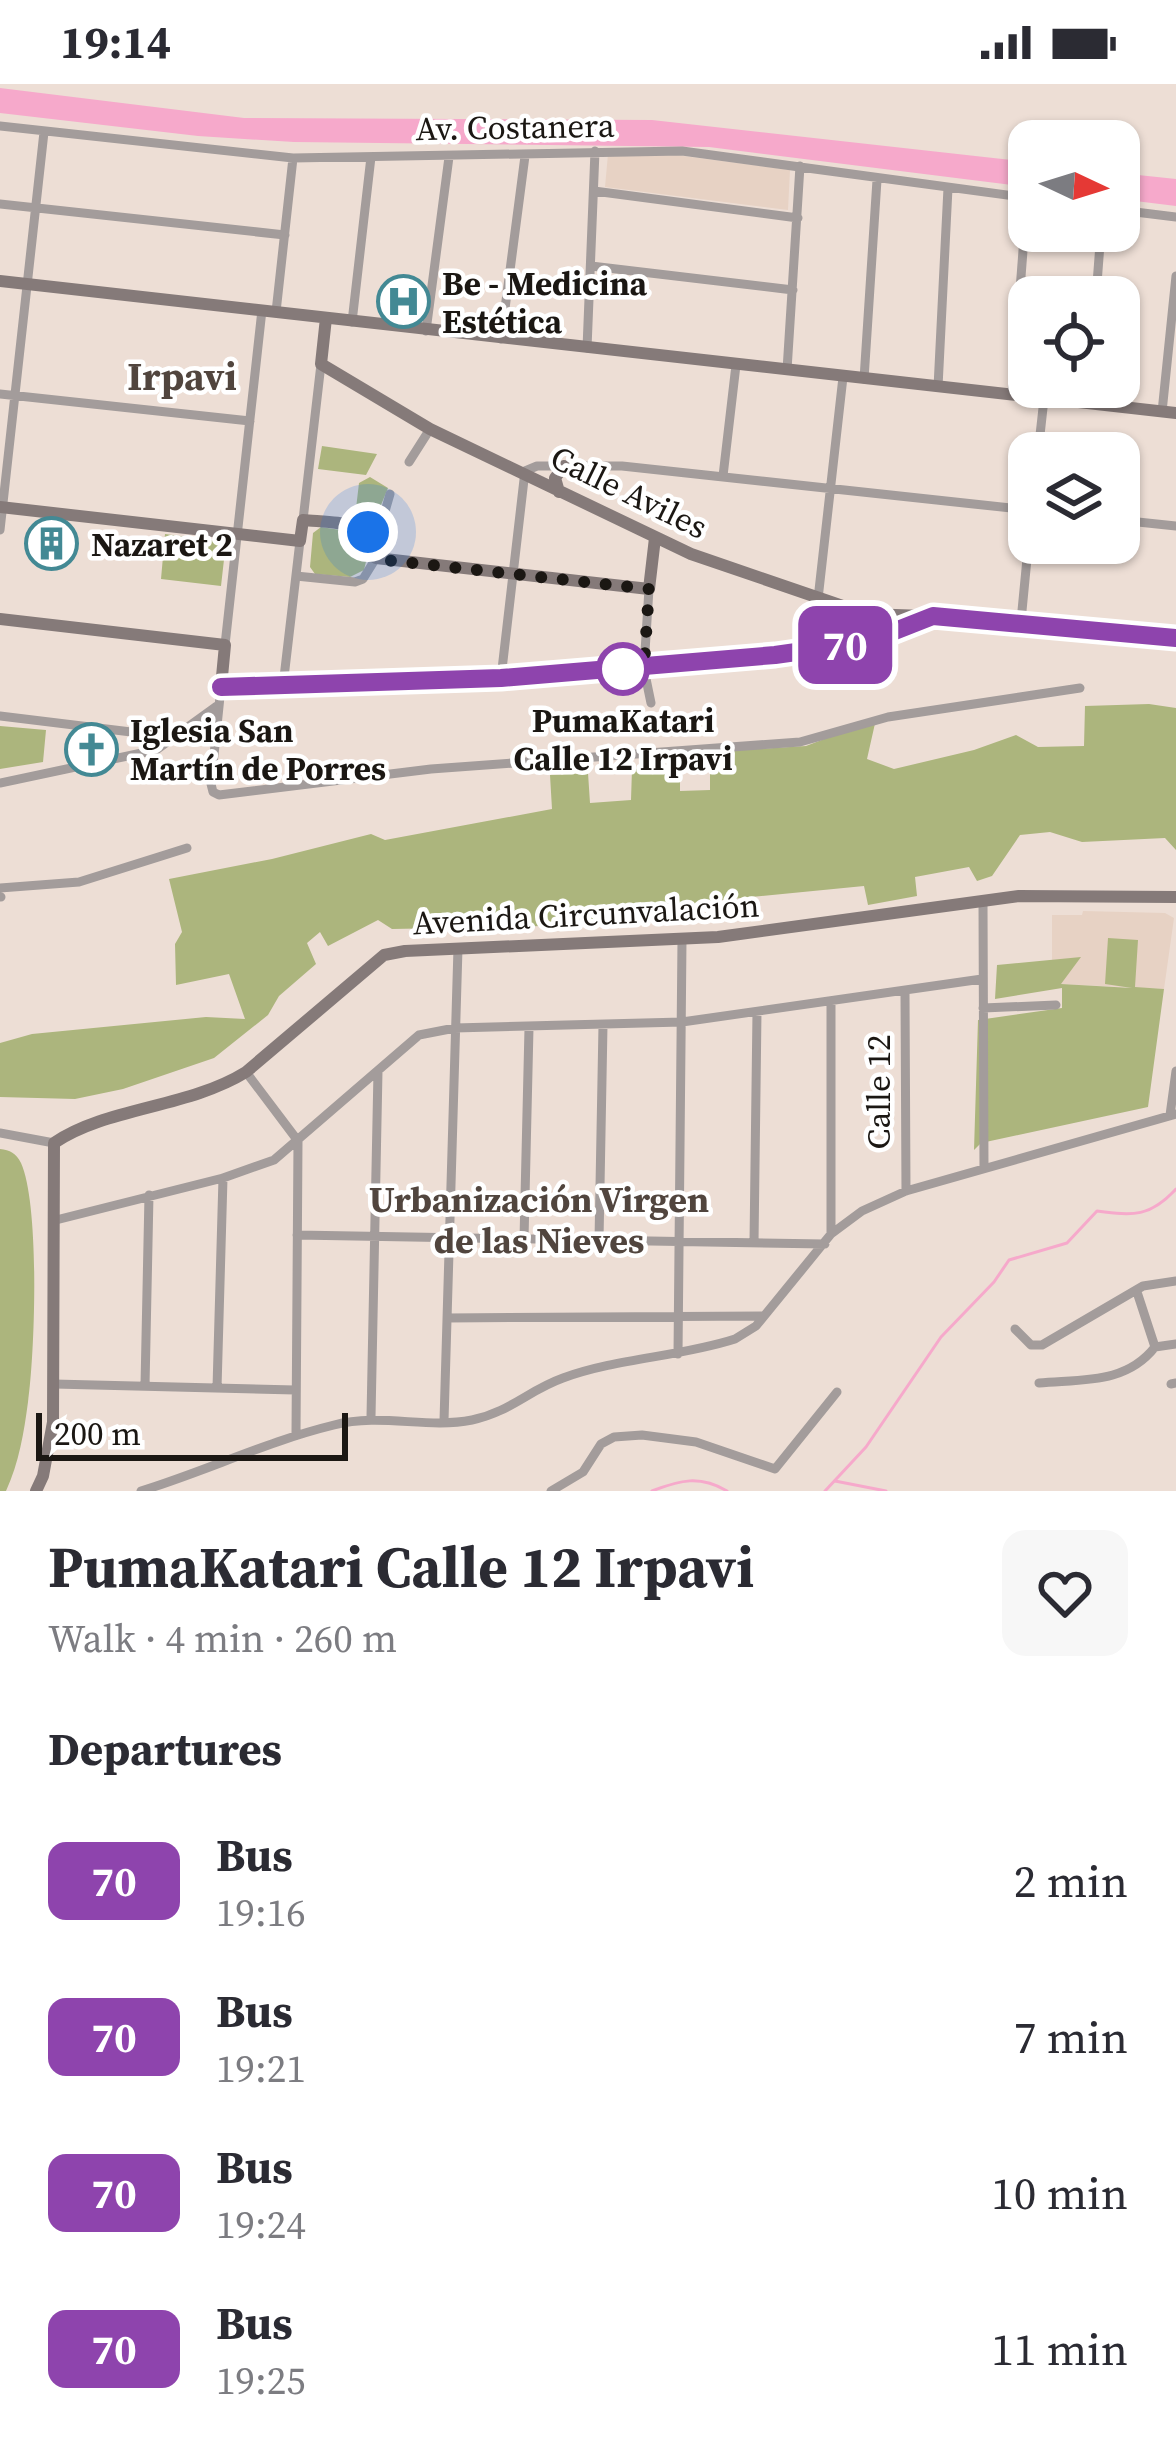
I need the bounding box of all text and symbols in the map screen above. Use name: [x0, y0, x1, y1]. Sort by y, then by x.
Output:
text: 19:14: [60, 11, 171, 73]
street label: Av. Costanera: [415, 103, 615, 151]
north arrow: [1008, 120, 1140, 252]
map controls: [1008, 120, 1140, 564]
place label: Be - Medicina Estética: [442, 261, 648, 344]
hospital icon: Be - Medicina Estética: [375, 274, 431, 330]
button: locate: [1008, 276, 1140, 408]
district label: Irpavi: [127, 350, 237, 403]
button: layers: [1008, 432, 1140, 564]
street label: Calle Aviles: [543, 435, 715, 549]
your location: [338, 502, 398, 562]
building icon: Nazaret 2: [24, 516, 80, 572]
place label: Nazaret 2: [91, 522, 233, 567]
line badge: 70: [791, 606, 899, 684]
text: 70: [822, 616, 868, 674]
marker: PumaKatari Calle 12 Irpavi: [598, 644, 648, 694]
place label: PumaKatari Calle 12 Irpavi: [513, 698, 733, 781]
place label: Iglesia San Martín de Porres: [130, 708, 386, 791]
church icon: Iglesia San Martín de Porres: [63, 721, 119, 777]
street label: Avenida Circunvalación: [411, 882, 761, 946]
street label: Calle 12: [856, 1035, 901, 1149]
district label: Urbanización Virgen de las Nieves: [369, 1175, 709, 1265]
scale bar: [36, 1407, 348, 1460]
text: 200 m: [54, 1411, 141, 1456]
text: PumaKatari Calle 12 Irpavi: [48, 1528, 754, 1606]
button: heart: [1002, 1530, 1128, 1656]
text: Walk · 4 min · 260 m: [48, 1612, 397, 1665]
text: Departures: [48, 1718, 282, 1780]
text: Bus: [216, 1824, 293, 1886]
text: 2 min: [1014, 1850, 1128, 1912]
text: 70: [91, 1852, 137, 1910]
text: 19:16: [216, 1886, 306, 1939]
text: Bus: [216, 1980, 293, 2042]
text: 7 min: [1014, 2006, 1128, 2068]
text: 70: [91, 2008, 137, 2066]
text: 19:21: [216, 2042, 306, 2095]
text: Bus: [216, 2136, 293, 2198]
text: 10 min: [991, 2162, 1128, 2224]
text: 70: [91, 2164, 137, 2222]
text: 19:24: [216, 2198, 306, 2251]
text: Bus: [216, 2292, 293, 2354]
text: 11 min: [991, 2318, 1128, 2380]
text: 70: [91, 2320, 137, 2378]
text: 19:25: [216, 2354, 306, 2407]

